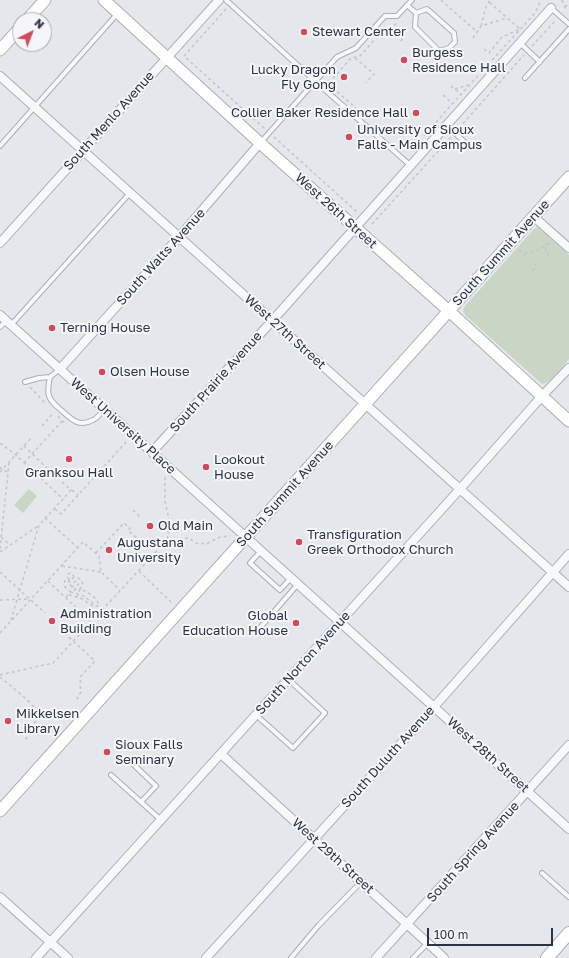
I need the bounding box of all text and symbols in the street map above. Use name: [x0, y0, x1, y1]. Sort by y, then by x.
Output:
north arrow: [12, 12, 52, 52]
text: N: [32, 16, 47, 31]
place label: Stewart Center: [312, 24, 406, 40]
marker: Stewart Center: [299, 27, 309, 37]
place label: Burgess Residence Hall: [412, 45, 506, 76]
marker: Burgess Residence Hall: [399, 55, 409, 65]
place label: Lucky Dragon Fly Gong: [251, 62, 336, 93]
street label: South Menlo Avenue: [60, 68, 158, 174]
marker: Lucky Dragon Fly Gong: [339, 72, 349, 82]
place label: Collier Baker Residence Hall: [231, 105, 408, 121]
marker: Collier Baker Residence Hall: [411, 108, 421, 118]
place label: University of Sioux Falls - Main Campus: [357, 122, 482, 153]
marker: University of Sioux Falls - Main Campus: [344, 132, 354, 142]
street label: West 26th Street: [292, 170, 380, 252]
street label: South Summit Avenue: [449, 197, 553, 309]
street label: South Walts Avenue: [113, 205, 209, 309]
street label: West 27th Street: [241, 291, 329, 373]
place label: Terning House: [60, 320, 150, 336]
marker: Terning House: [47, 323, 57, 333]
street label: South Prairie Avenue: [167, 328, 265, 436]
place label: Olsen House: [110, 364, 189, 380]
marker: Olsen House: [97, 367, 107, 377]
street label: West University Place: [67, 375, 179, 477]
street label: South Summit Avenue: [233, 438, 337, 550]
place label: Lookout House: [214, 452, 265, 483]
marker: Granksou Hall: [64, 454, 74, 464]
marker: Lookout House: [201, 462, 211, 472]
place label: Granksou Hall: [25, 465, 113, 481]
place label: Old Main: [158, 518, 213, 534]
marker: Old Main: [145, 521, 155, 531]
place label: Transfiguration Greek Orthodox Church: [307, 527, 453, 558]
place label: Augustana University: [117, 535, 184, 566]
marker: Transfiguration Greek Orthodox Church: [294, 537, 304, 547]
marker: Augustana University: [104, 545, 114, 555]
place label: Administration Building: [60, 606, 152, 637]
place label: Global Education House: [182, 608, 288, 639]
street label: South Norton Avenue: [253, 608, 353, 718]
marker: Administration Building: [47, 616, 57, 626]
marker: Global Education House: [291, 618, 301, 628]
street label: South Duluth Avenue: [338, 703, 438, 811]
place label: Mikkelsen Library: [16, 706, 79, 737]
street label: West 28th Street: [444, 714, 532, 796]
marker: Mikkelsen Library: [3, 716, 13, 726]
place label: Sioux Falls Seminary: [115, 737, 183, 768]
marker: Sioux Falls Seminary: [102, 747, 112, 757]
street label: South Spring Avenue: [424, 798, 522, 906]
street label: West 29th Street: [289, 815, 377, 897]
scale bar: [429, 920, 555, 946]
text: 100 m: [434, 927, 468, 942]

